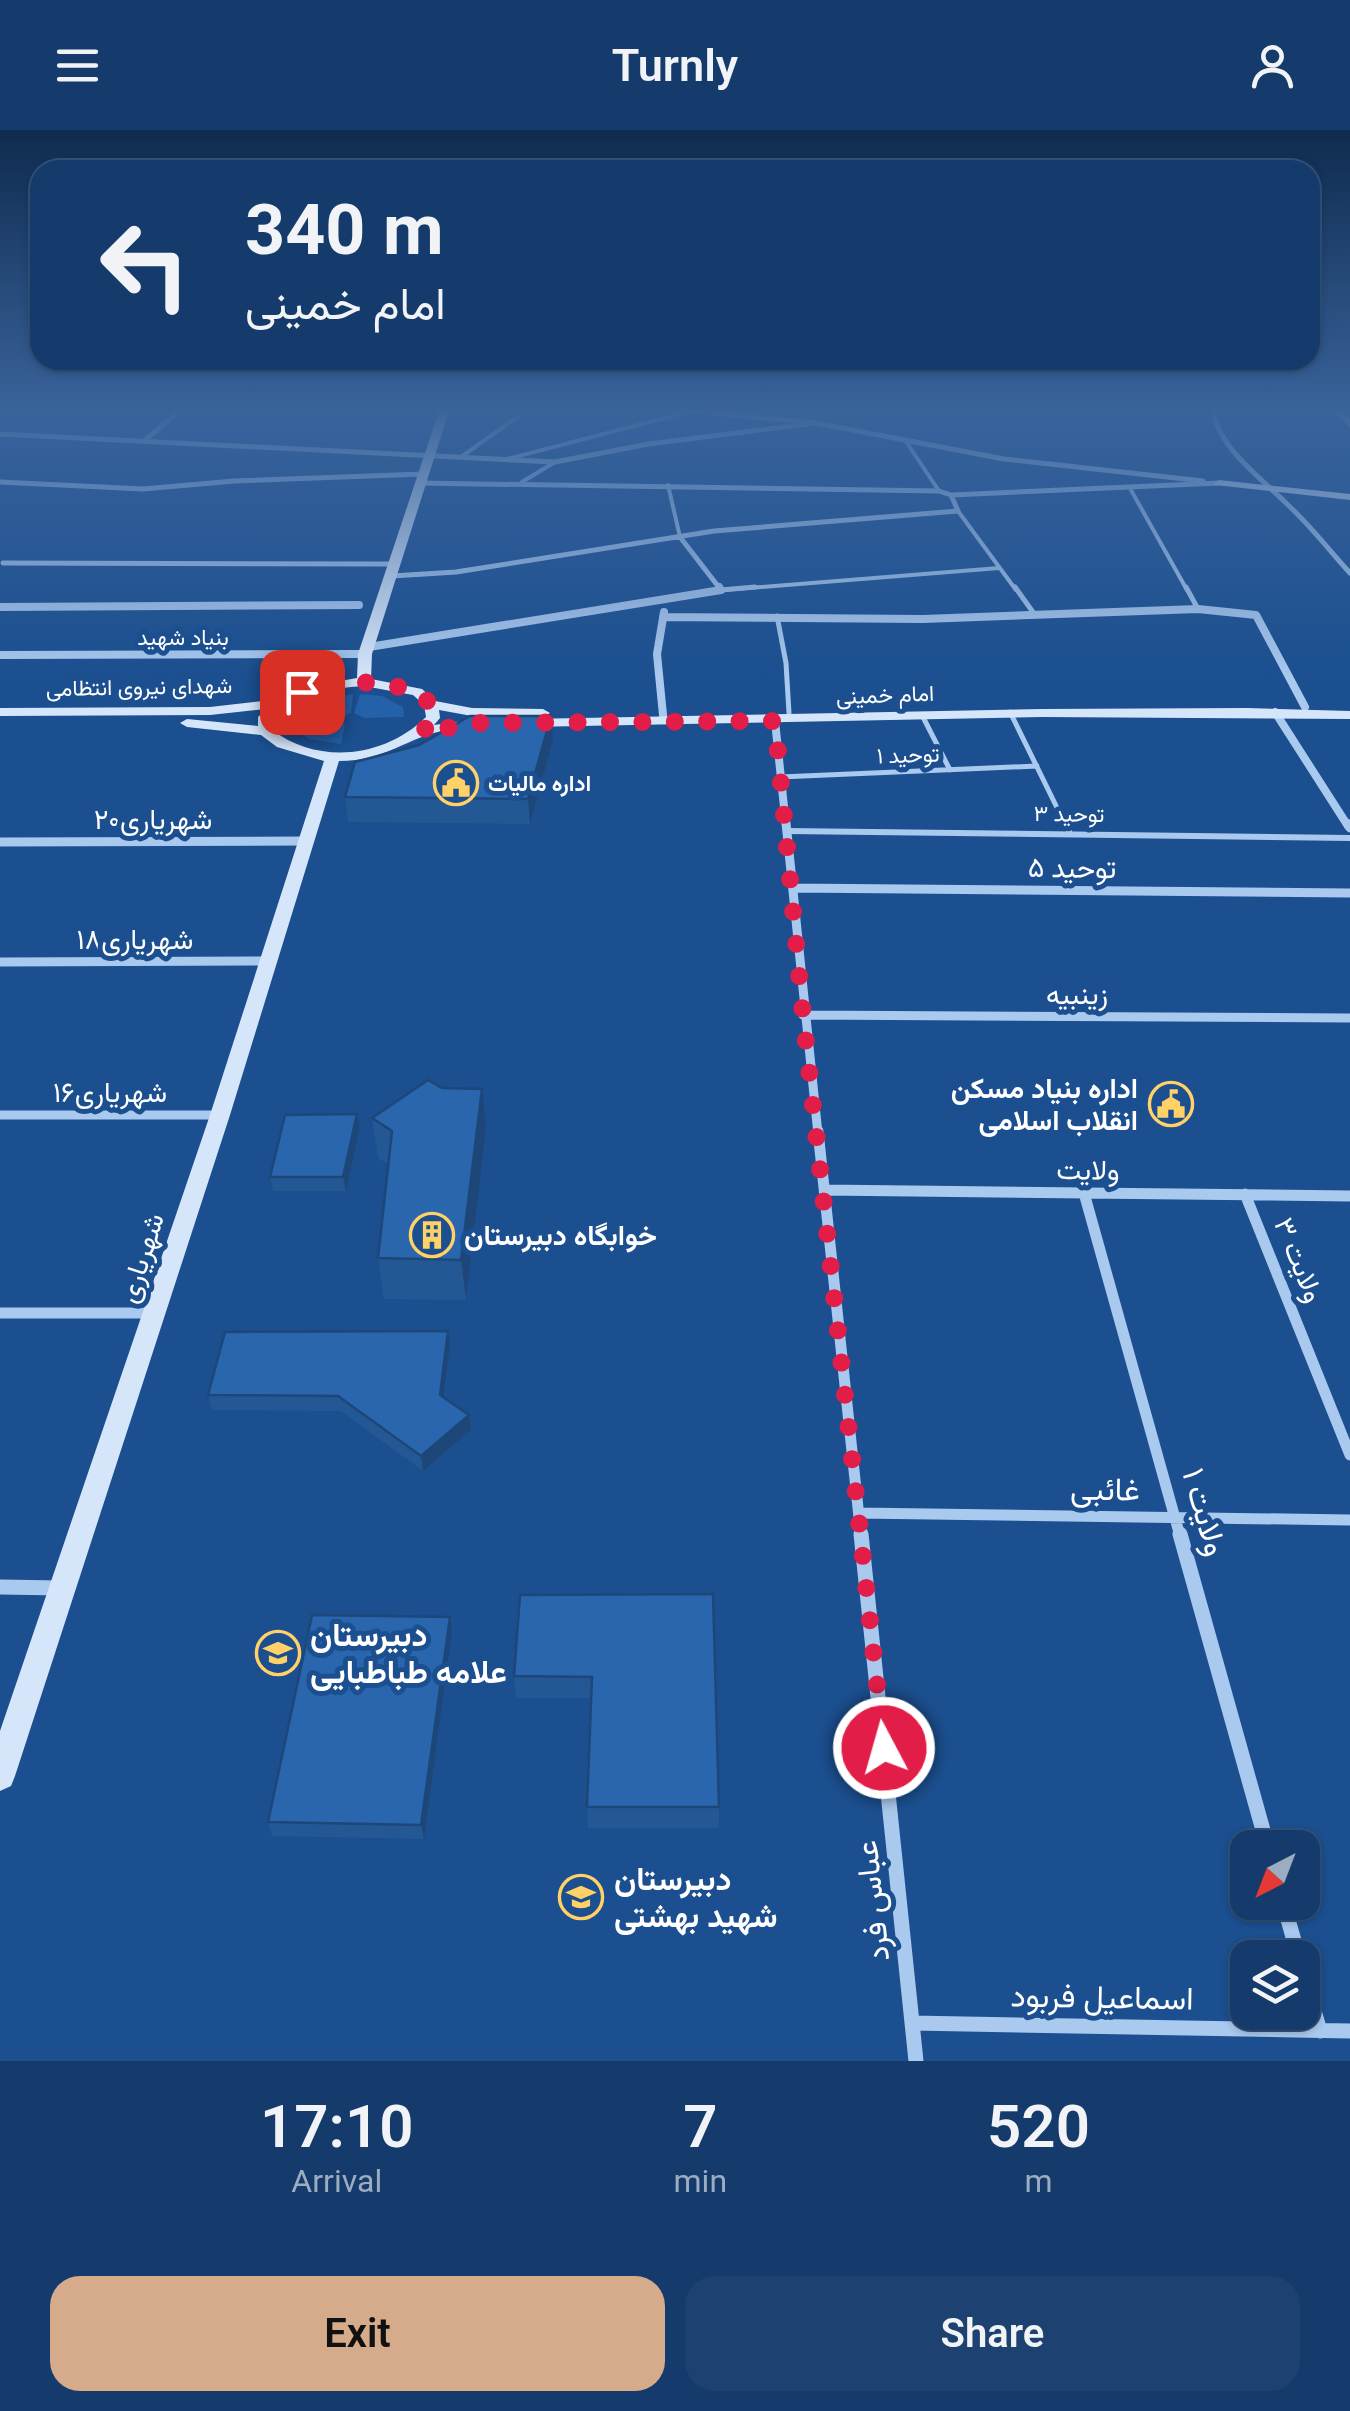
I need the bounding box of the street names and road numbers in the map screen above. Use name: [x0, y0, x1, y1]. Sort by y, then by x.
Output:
street label: بنیاد شهید: [137, 625, 229, 651]
street label: شهدای نیروی انتظامی: [46, 673, 232, 702]
street label: امام خمینی: [836, 681, 935, 711]
street label: توحید ۱: [876, 741, 940, 770]
street label: توحید ۳: [1033, 801, 1105, 828]
street label: شهریاری۲۰: [94, 803, 212, 837]
street label: توحید ۵: [1028, 851, 1116, 886]
street label: شهریاری۱۸: [77, 923, 193, 957]
street label: زینبیه: [1046, 978, 1108, 1012]
street label: شهریاری۱۶: [53, 1076, 167, 1110]
street label: ولایت: [1056, 1153, 1120, 1188]
street label: شهریاری: [111, 1209, 172, 1307]
street label: ولایت ۳: [1266, 1213, 1331, 1308]
street label: ولایت ۱: [1173, 1464, 1236, 1560]
street label: غائبی: [1070, 1469, 1140, 1509]
street label: عباس فرد: [847, 1838, 898, 1964]
street label: اسماعیل فربود: [1010, 1976, 1194, 2019]

